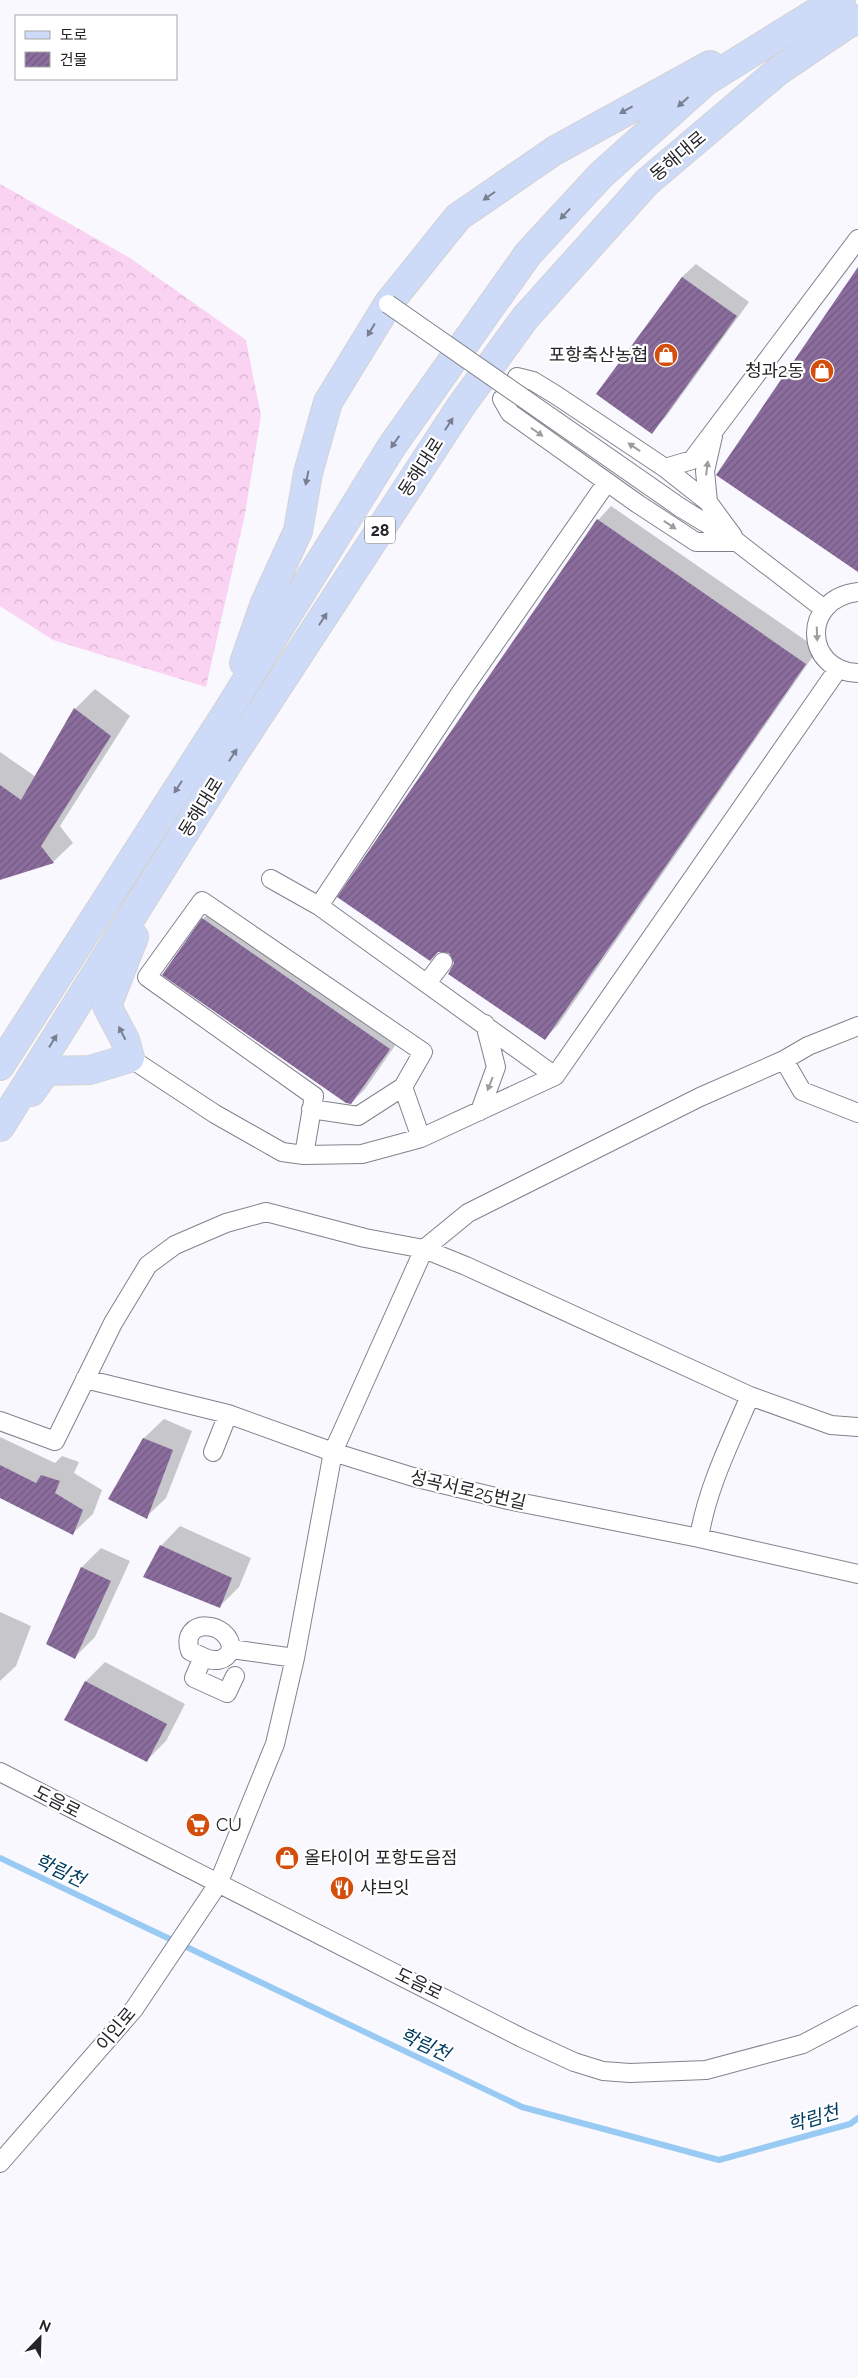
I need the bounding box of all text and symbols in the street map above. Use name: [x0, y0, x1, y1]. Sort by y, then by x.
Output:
legend: [15, 15, 178, 80]
text: 도로: [60, 26, 88, 44]
text: 건물: [60, 51, 88, 69]
one-way arrow: [677, 96, 689, 108]
one-way arrow: [620, 106, 633, 115]
street label: 동해대로: [646, 126, 710, 185]
one-way arrow: [482, 191, 495, 201]
one-way arrow: [559, 207, 571, 219]
one-way arrow: [367, 324, 376, 337]
shop icon: 포항축산농협: [653, 342, 679, 368]
place label: 포항축산농협: [549, 344, 648, 365]
shop icon: 청과2동: [809, 358, 835, 384]
place label: 청과2동: [745, 360, 804, 381]
one-way arrow: [444, 417, 454, 431]
one-way arrow: [530, 427, 544, 437]
street label: 동해대로: [394, 433, 447, 500]
one-way arrow: [390, 435, 400, 449]
one-way arrow: [627, 442, 640, 452]
one-way arrow: [703, 460, 711, 476]
one-way arrow: [303, 470, 311, 485]
road number: 28: [365, 516, 395, 544]
one-way arrow: [663, 520, 677, 530]
one-way arrow: [318, 613, 327, 626]
one-way arrow: [814, 626, 822, 642]
one-way arrow: [228, 748, 238, 762]
street label: 동해대로: [174, 773, 227, 840]
one-way arrow: [174, 781, 183, 794]
one-way arrow: [118, 1026, 126, 1041]
one-way arrow: [49, 1034, 58, 1047]
one-way arrow: [486, 1077, 494, 1092]
street label: 성곡서로25번길: [408, 1466, 528, 1513]
street label: 도음로: [30, 1781, 84, 1822]
supermarket icon: CU: [185, 1812, 211, 1838]
place label: CU: [216, 1814, 242, 1835]
shop icon: 올타이어 포항도음점: [274, 1845, 300, 1871]
place label: 올타이어 포항도음점: [304, 1847, 458, 1868]
water label: 학림천: [32, 1849, 90, 1892]
restaurant icon: 샤브잇: [329, 1875, 355, 1901]
place label: 샤브잇: [360, 1877, 410, 1898]
street label: 도음로: [392, 1963, 446, 2004]
street label: 이인로: [92, 2003, 140, 2054]
water label: 학림천: [397, 2023, 455, 2066]
water label: 학림천: [785, 2100, 843, 2136]
north arrow: [15, 2313, 65, 2363]
text: N: [37, 2317, 53, 2335]

